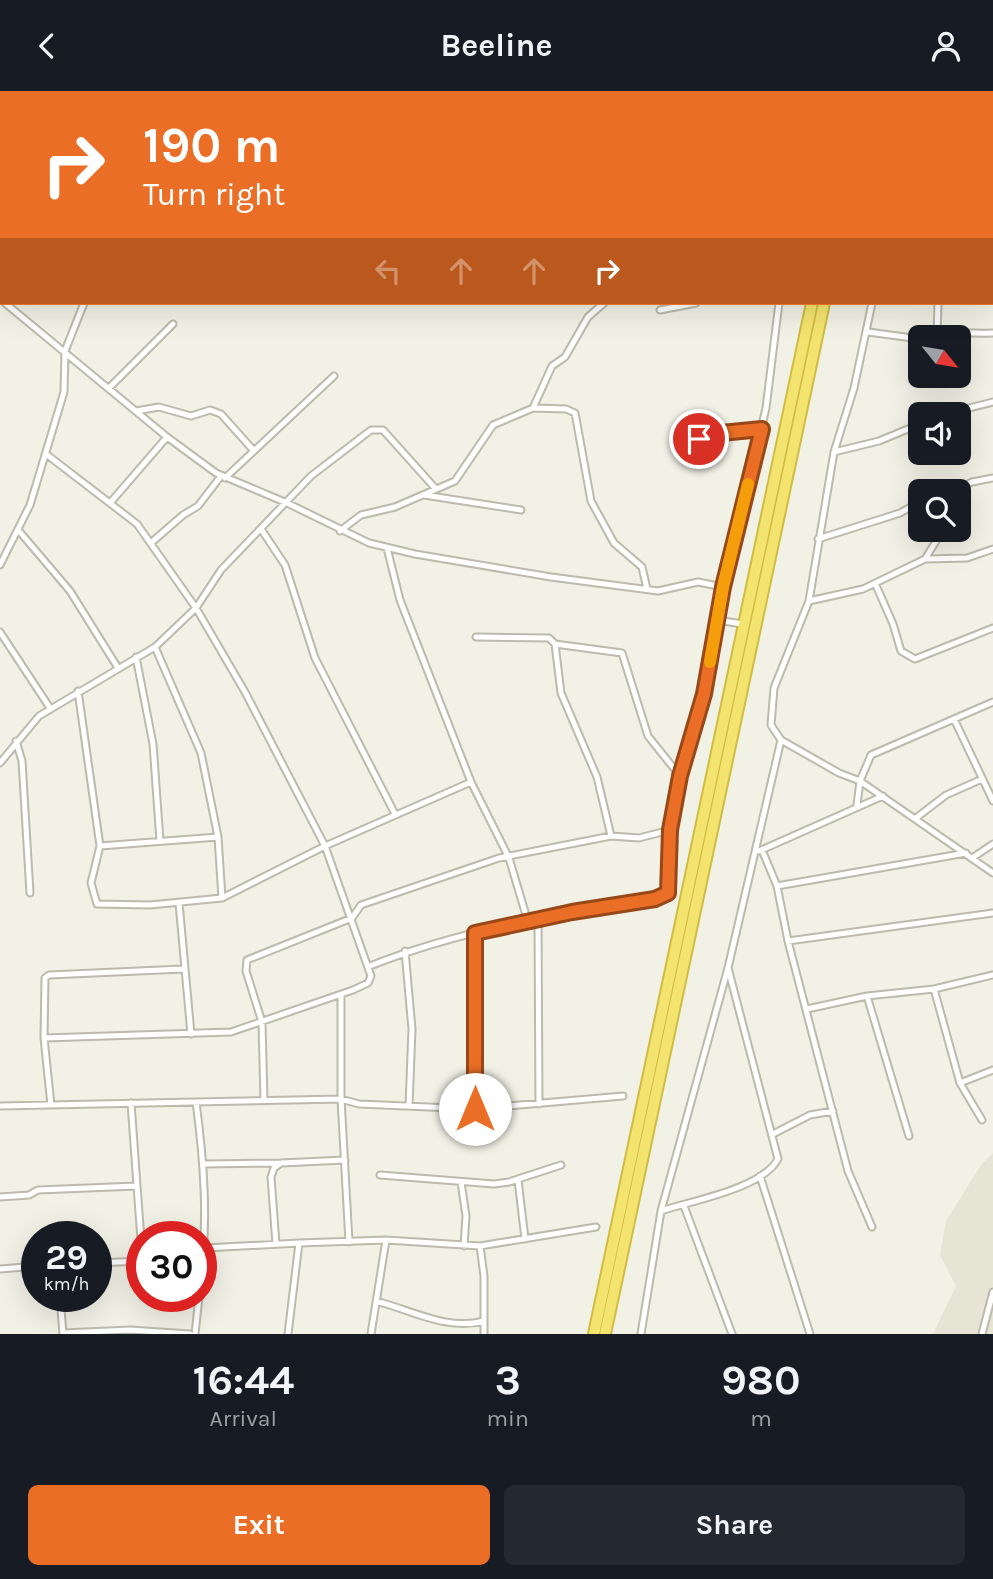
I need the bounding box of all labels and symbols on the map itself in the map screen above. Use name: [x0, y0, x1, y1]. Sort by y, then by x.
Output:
north arrow: [908, 325, 971, 389]
pin: [669, 409, 729, 469]
position arrow: [438, 1072, 512, 1146]
speed limit sign: 30: [126, 1221, 217, 1312]

